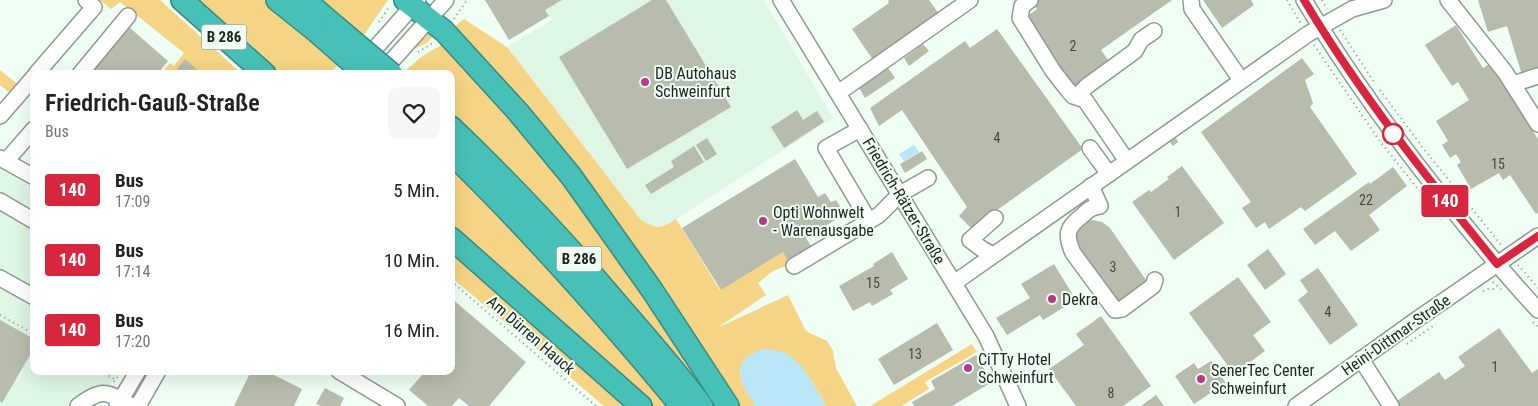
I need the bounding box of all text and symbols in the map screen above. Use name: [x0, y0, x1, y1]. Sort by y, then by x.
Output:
road number: B 286: [202, 24, 246, 50]
house number: 2: [1070, 38, 1077, 54]
place label: DB Autohaus Schweinfurt: [655, 64, 736, 101]
marker: DB Autohaus Schweinfurt: [639, 76, 651, 88]
button: heart: [388, 87, 440, 139]
text: Friedrich-Gauß-Straße: [45, 89, 260, 117]
text: Bus: [45, 122, 69, 141]
unlabelled marker: [1382, 123, 1404, 145]
house number: 4: [994, 130, 1001, 146]
street label: Friedrich-Rätzer-Straße: [859, 134, 949, 268]
house number: 15: [1491, 156, 1505, 172]
text: Bus: [115, 169, 144, 192]
text: 140: [59, 179, 86, 200]
text: 5 Min.: [393, 179, 440, 202]
line badge: 140: [1416, 185, 1474, 217]
text: 140: [1431, 190, 1459, 211]
text: 17:09: [115, 192, 150, 211]
house number: 22: [1359, 192, 1373, 208]
place label: Opti Wohnwelt - Warenausgabe: [773, 203, 874, 240]
house number: 1: [1175, 204, 1181, 220]
marker: Opti Wohnwelt - Warenausgabe: [757, 215, 769, 227]
text: Bus: [115, 239, 144, 262]
road number: B 286: [556, 246, 602, 272]
text: 140: [59, 249, 86, 270]
text: 10 Min.: [384, 249, 440, 272]
house number: 3: [1110, 259, 1116, 275]
text: 17:14: [115, 262, 150, 281]
house number: 15: [866, 275, 880, 291]
place label: Dekra: [1062, 290, 1098, 309]
street label: Heini-Dittmar-Straße: [1338, 290, 1454, 380]
street label: Am Dürren Hauck: [483, 292, 579, 379]
marker: Dekra: [1046, 293, 1058, 305]
house number: 4: [1325, 304, 1332, 320]
text: Bus: [115, 309, 144, 332]
text: 140: [59, 319, 86, 340]
text: 16 Min.: [384, 319, 440, 342]
text: 17:20: [115, 332, 150, 351]
house number: 13: [908, 346, 922, 362]
place label: CiTTy Hotel Schweinfurt: [978, 350, 1054, 387]
house number: 1: [1492, 359, 1498, 375]
place label: SenerTec Center Schweinfurt: [1211, 361, 1315, 398]
marker: CiTTy Hotel Schweinfurt: [962, 362, 974, 374]
marker: SenerTec Center Schweinfurt: [1195, 373, 1207, 385]
house number: 8: [1108, 385, 1115, 401]

